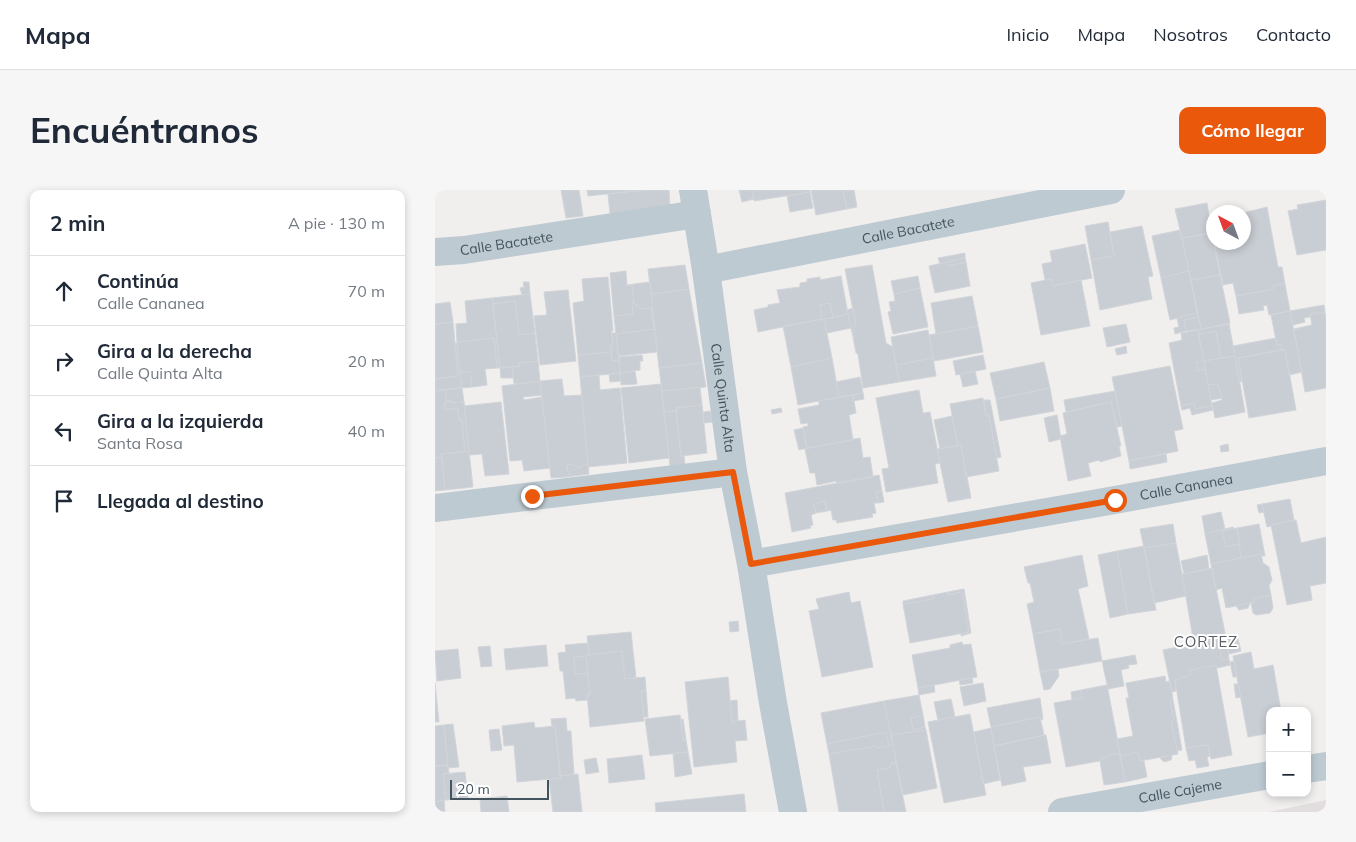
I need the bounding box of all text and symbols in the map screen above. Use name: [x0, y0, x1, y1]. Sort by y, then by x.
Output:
text: Mapa: [25, 20, 91, 50]
text: Inicio: [1006, 23, 1049, 46]
text: Mapa: [1077, 23, 1125, 46]
text: Nosotros: [1153, 23, 1228, 46]
text: Contacto: [1256, 23, 1331, 46]
button: Cómo llegar: [1179, 107, 1326, 154]
text: Encuéntranos: [30, 108, 259, 152]
north arrow: [1206, 205, 1251, 250]
text: 2 min: [50, 210, 105, 236]
street label: Calle Bacatete: [860, 212, 956, 248]
text: A pie · 130 m: [288, 213, 385, 233]
street label: Calle Bacatete: [459, 227, 554, 260]
text: Continúa: [97, 269, 179, 293]
icon: ahead: [50, 277, 78, 305]
text: 70 m: [348, 281, 385, 301]
text: Calle Cananea: [97, 293, 205, 313]
text: Gira a la derecha: [97, 339, 252, 363]
street label: Calle Quinta Alta: [707, 342, 739, 454]
icon: right: [50, 347, 78, 375]
text: 20 m: [348, 351, 385, 371]
text: Calle Quinta Alta: [97, 363, 223, 383]
text: Gira a la izquierda: [97, 409, 263, 433]
icon: left: [50, 417, 78, 445]
text: 40 m: [348, 421, 385, 441]
text: Santa Rosa: [97, 433, 183, 453]
street label: Calle Cananea: [1138, 469, 1234, 504]
route end: [521, 485, 544, 508]
icon: arrive: [50, 487, 78, 515]
text: Llegada al destino: [97, 489, 264, 513]
route start: [1104, 489, 1127, 512]
district label: CORTEZ: [1174, 632, 1238, 651]
map controls: [1266, 707, 1311, 797]
button: +: [1266, 707, 1311, 752]
button: −: [1266, 752, 1311, 797]
street label: Calle Cajeme: [1137, 775, 1223, 807]
scale bar: [450, 777, 549, 800]
text: 20 m: [457, 780, 490, 798]

